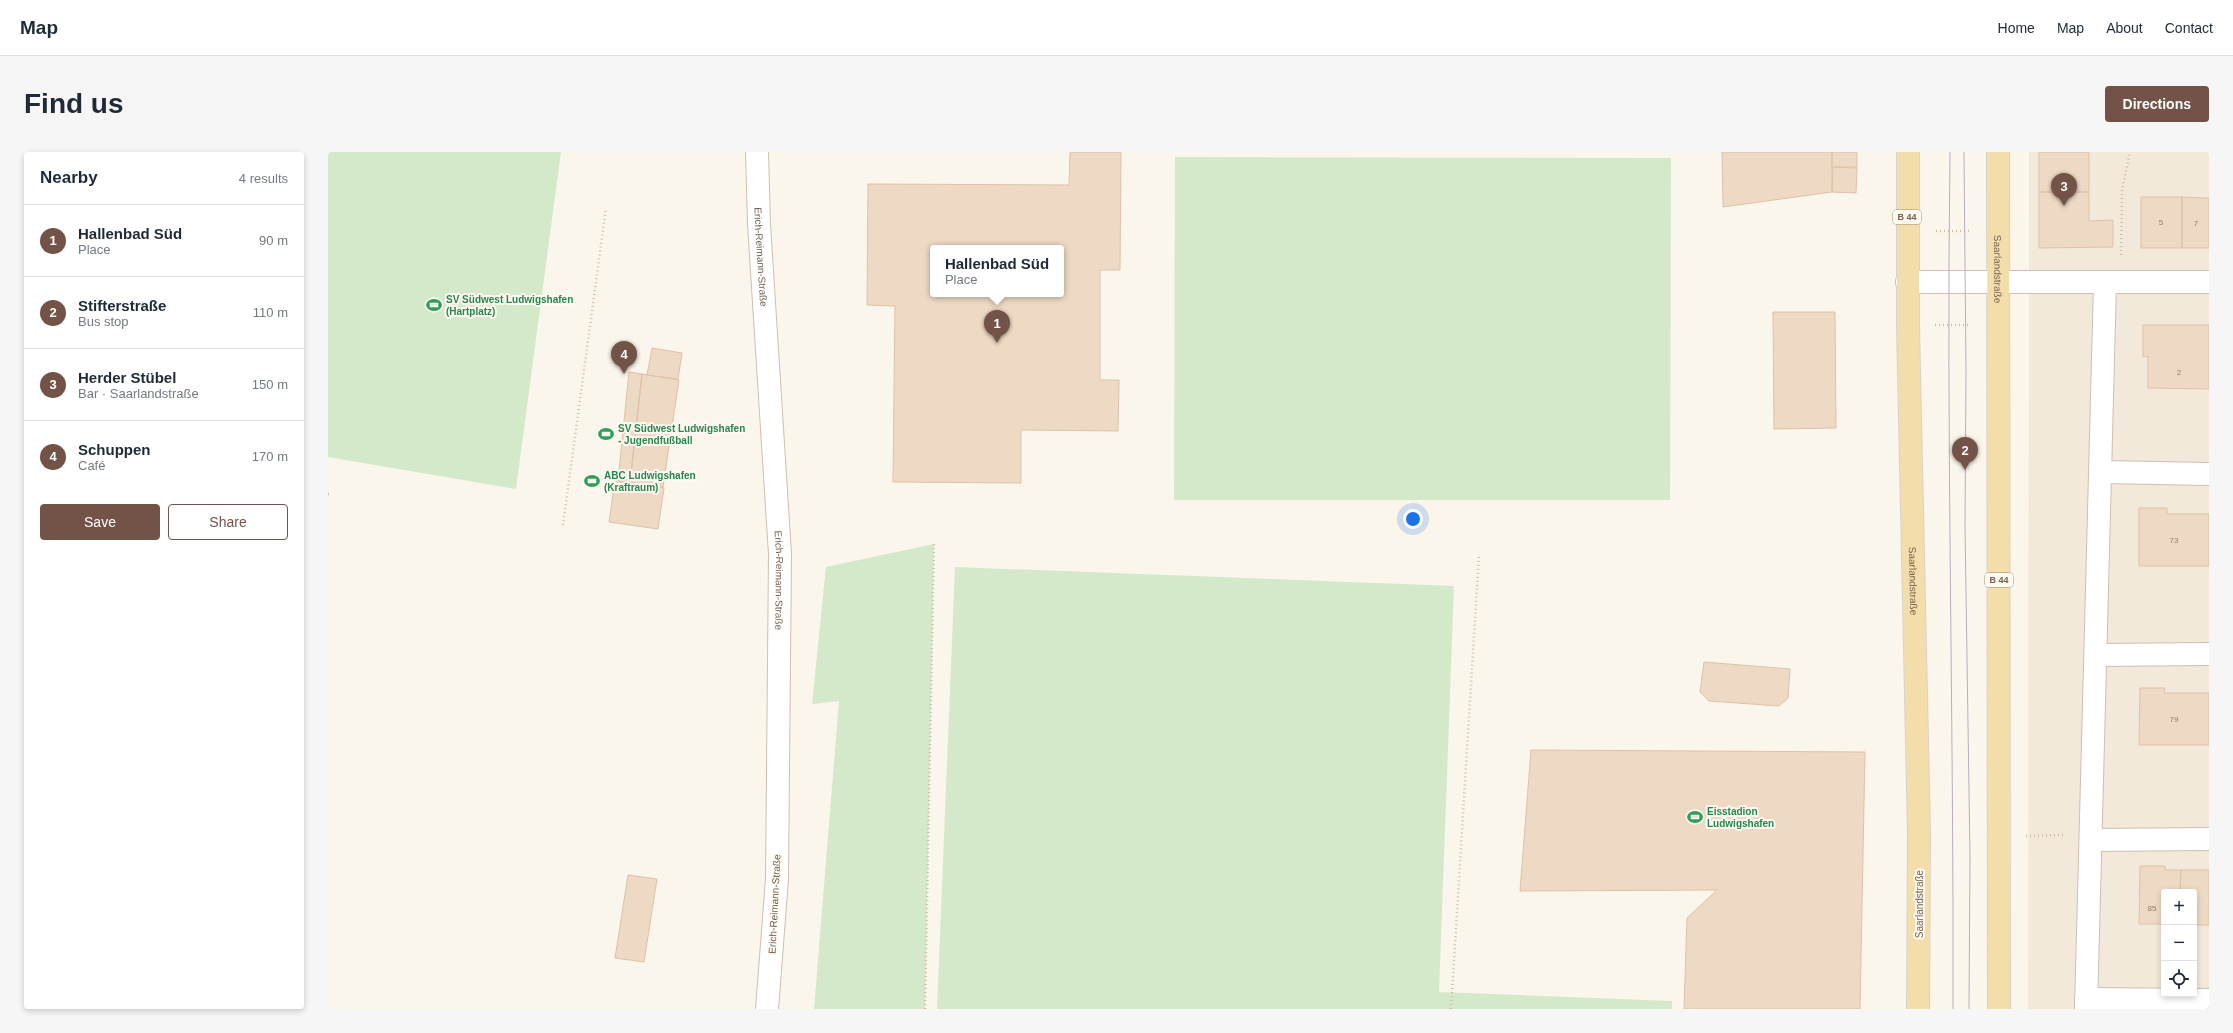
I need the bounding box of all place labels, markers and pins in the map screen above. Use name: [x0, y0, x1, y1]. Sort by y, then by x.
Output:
pin: 3: [2051, 173, 2077, 206]
place label: SV Südwest Ludwigshafen (Hartplatz): [446, 294, 573, 317]
sports icon: SV Südwest Ludwigshafen (Hartplatz): [425, 296, 443, 314]
pin: 1: [984, 310, 1010, 343]
pin: 4: [611, 341, 637, 374]
place label: SV Südwest Ludwigshafen - Jugendfußball: [618, 423, 745, 446]
sports icon: SV Südwest Ludwigshafen - Jugendfußball: [597, 425, 615, 443]
pin: 2: [1952, 437, 1978, 470]
place label: ABC Ludwigshafen (Kraftraum): [604, 470, 696, 493]
sports icon: ABC Ludwigshafen (Kraftraum): [583, 472, 601, 490]
place label: Eisstadion Ludwigshafen: [1707, 806, 1774, 829]
sports icon: Eisstadion Ludwigshafen: [1686, 808, 1704, 826]

